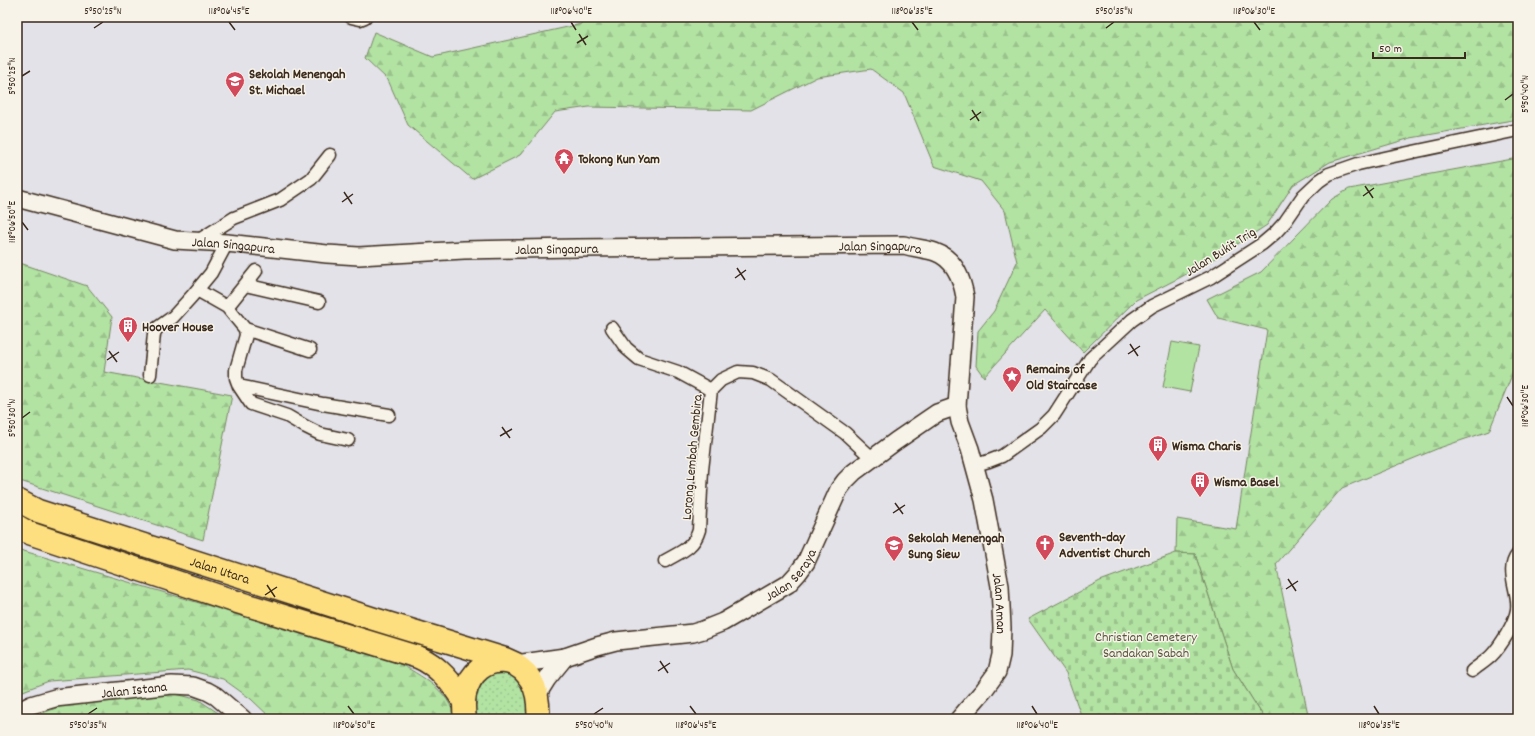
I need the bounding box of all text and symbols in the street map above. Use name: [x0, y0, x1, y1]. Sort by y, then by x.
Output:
text: 5°50'25"N: [84, 5, 122, 19]
text: 118°06'45"E: [209, 5, 250, 19]
text: 118°06'40"E: [550, 5, 592, 19]
text: 118°06'35"E: [891, 5, 933, 19]
text: 5°50'35"N: [1095, 5, 1133, 19]
text: 118°06'30"E: [1233, 5, 1275, 19]
scale bar: [1373, 34, 1465, 60]
text: 50 m: [1379, 41, 1402, 58]
text: 5°50'25"N: [6, 57, 20, 95]
place label: Sekolah Menengah St. Michael: [249, 65, 346, 101]
school or university icon: Sekolah Menengah St. Michael: [224, 70, 246, 98]
text: 5°50'40"N: [1519, 75, 1533, 113]
temple icon: Tokong Kun Yam: [553, 147, 575, 175]
place label: Tokong Kun Yam: [578, 150, 660, 170]
text: 118°06'50"E: [6, 200, 20, 243]
street label: Jalan Bukit Trig: [1182, 223, 1260, 282]
street label: Jalan Singapura: [191, 233, 276, 260]
street label: Jalan Singapura: [839, 237, 924, 261]
street label: Jalan Singapura: [515, 240, 599, 261]
building icon: Hoover House: [117, 315, 139, 343]
place label: Hoover House: [142, 318, 214, 338]
place label: Remains of Old Staircase: [1026, 360, 1097, 396]
place icon: Remains of Old Staircase: [1001, 365, 1023, 393]
text: 118°06'30"E: [1519, 385, 1533, 427]
street label: Lorong Lembah Gembira: [678, 393, 708, 521]
text: 5°50'30"N: [6, 399, 20, 437]
building icon: Wisma Charis: [1147, 434, 1169, 462]
place label: Wisma Charis: [1172, 437, 1242, 457]
building icon: Wisma Basel: [1189, 470, 1211, 498]
place label: Wisma Basel: [1214, 473, 1279, 493]
place label: Seventh-day Adventist Church: [1059, 528, 1151, 564]
place label: Sekolah Menengah Sung Siew: [908, 529, 1005, 565]
church icon: Seventh-day Adventist Church: [1034, 533, 1056, 561]
school or university icon: Sekolah Menengah Sung Siew: [883, 534, 905, 562]
street label: Jalan Seraya: [762, 546, 823, 607]
street label: Jalan Utara: [187, 552, 252, 591]
street label: Jalan Aman: [986, 571, 1010, 634]
park label: Christian Cemetery Sandakan Sabah: [1095, 628, 1197, 664]
street label: Jalan Istana: [100, 678, 169, 705]
text: 5°50'35"N: [69, 719, 107, 733]
text: 118°06'50"E: [333, 719, 376, 733]
text: 5°50'40"N: [575, 719, 613, 733]
text: 118°06'45"E: [676, 719, 717, 733]
text: 118°06'40"E: [1016, 719, 1058, 733]
text: 118°06'35"E: [1358, 719, 1400, 733]

